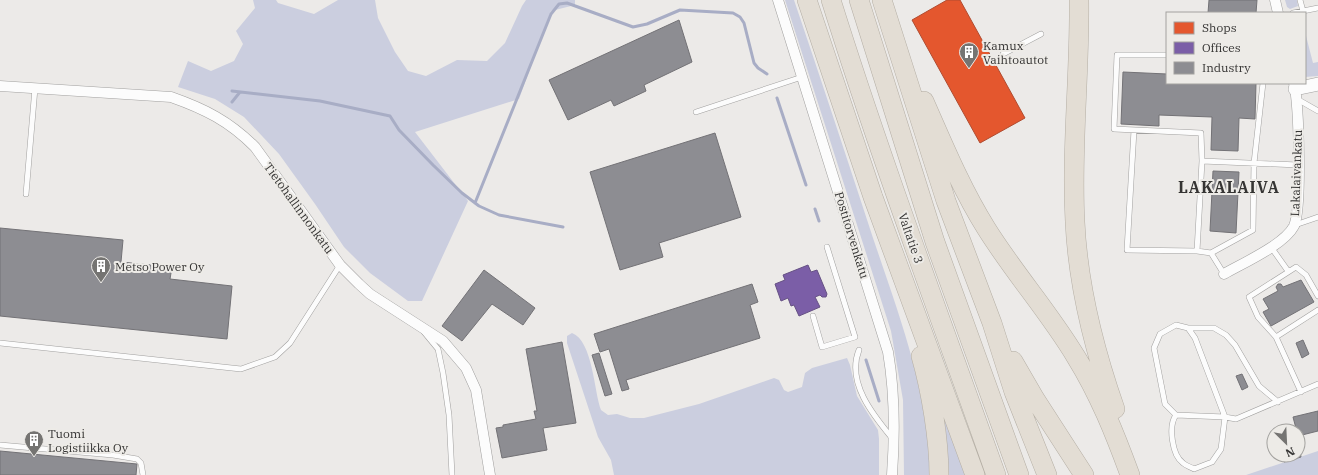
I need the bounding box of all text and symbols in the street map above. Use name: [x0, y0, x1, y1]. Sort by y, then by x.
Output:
legend: [1166, 12, 1306, 84]
text: Shops: [1202, 20, 1237, 35]
place label: Kamux Vaihtoautot: [983, 38, 1048, 67]
text: Offices: [1202, 40, 1241, 55]
building icon: Kamux Vaihtoautot: [958, 41, 980, 69]
text: Industry: [1202, 60, 1251, 75]
street label: Lakalaivankatu: [1287, 129, 1305, 217]
street label: Tietohallinnonkatu: [261, 160, 337, 257]
district label: LAKALAIVA: [1178, 177, 1280, 197]
street label: Postitorvenkatu: [832, 190, 872, 281]
street label: Valtatie 3: [895, 211, 927, 265]
building icon: Metso Power Oy: [90, 255, 112, 283]
place label: Metso Power Oy: [115, 259, 205, 274]
north arrow: [1266, 423, 1306, 463]
place label: Tuomi Logistiikka Oy: [48, 426, 129, 455]
building icon: Tuomi Logistiikka Oy: [23, 429, 45, 457]
text: N: [1283, 444, 1297, 460]

